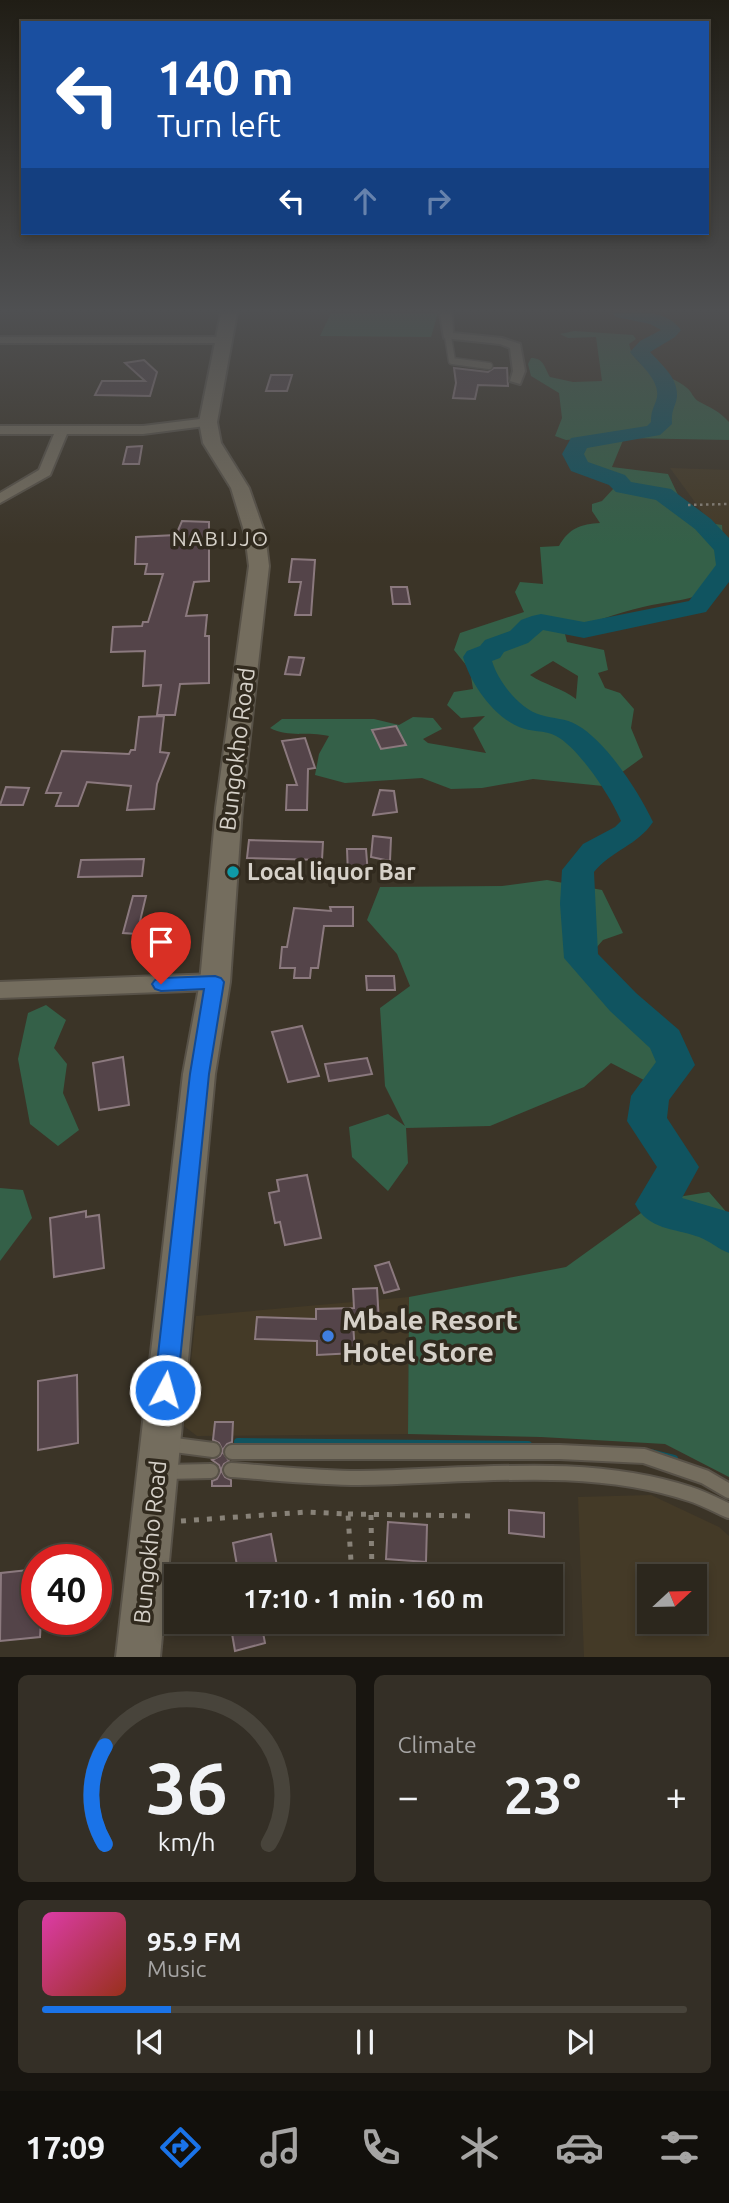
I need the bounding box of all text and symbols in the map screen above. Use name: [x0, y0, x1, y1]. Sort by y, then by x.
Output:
icon: left: [42, 49, 133, 140]
text: 140 m: [157, 49, 294, 104]
text: Turn left: [157, 107, 281, 143]
icon: left: [273, 182, 311, 220]
icon: ahead: [346, 182, 384, 220]
icon: right: [419, 182, 457, 220]
district label: NABIJJO: [172, 526, 270, 550]
street label: Bungokho Road: [214, 666, 259, 832]
place label: Local liquor Bar: [247, 859, 416, 884]
marker: Local liquor Bar: [225, 864, 241, 880]
pin: [131, 912, 191, 984]
icon: arrive: [142, 923, 180, 961]
place label: Mbale Resort Hotel Store: [342, 1304, 518, 1367]
marker: Mbale Resort Hotel Store: [320, 1328, 336, 1344]
position arrow: [128, 1353, 202, 1427]
street label: Bungokho Road: [128, 1459, 171, 1625]
speed limit sign: 40: [21, 1544, 112, 1635]
north arrow: [637, 1564, 707, 1634]
map controls: [637, 1564, 707, 1634]
text: 17:10 · 1 min · 160 m: [243, 1584, 484, 1613]
text: Climate: [398, 1732, 477, 1757]
text: 36: [146, 1747, 228, 1829]
text: 23°: [504, 1766, 581, 1824]
text: −: [398, 1775, 419, 1817]
text: +: [666, 1775, 687, 1817]
text: km/h: [158, 1828, 216, 1856]
text: 95.9 FM: [147, 1927, 241, 1956]
text: Music: [147, 1956, 206, 1981]
icon: previous: [131, 2023, 169, 2061]
icon: pause: [346, 2023, 384, 2061]
icon: next: [561, 2023, 599, 2061]
icon: directions: [156, 2123, 205, 2172]
icon: music: [256, 2123, 305, 2172]
icon: phone: [356, 2123, 405, 2172]
icon: climate: [455, 2123, 504, 2172]
icon: car: [555, 2123, 604, 2172]
icon: filters: [655, 2123, 704, 2172]
text: 17:09: [25, 2129, 105, 2165]

